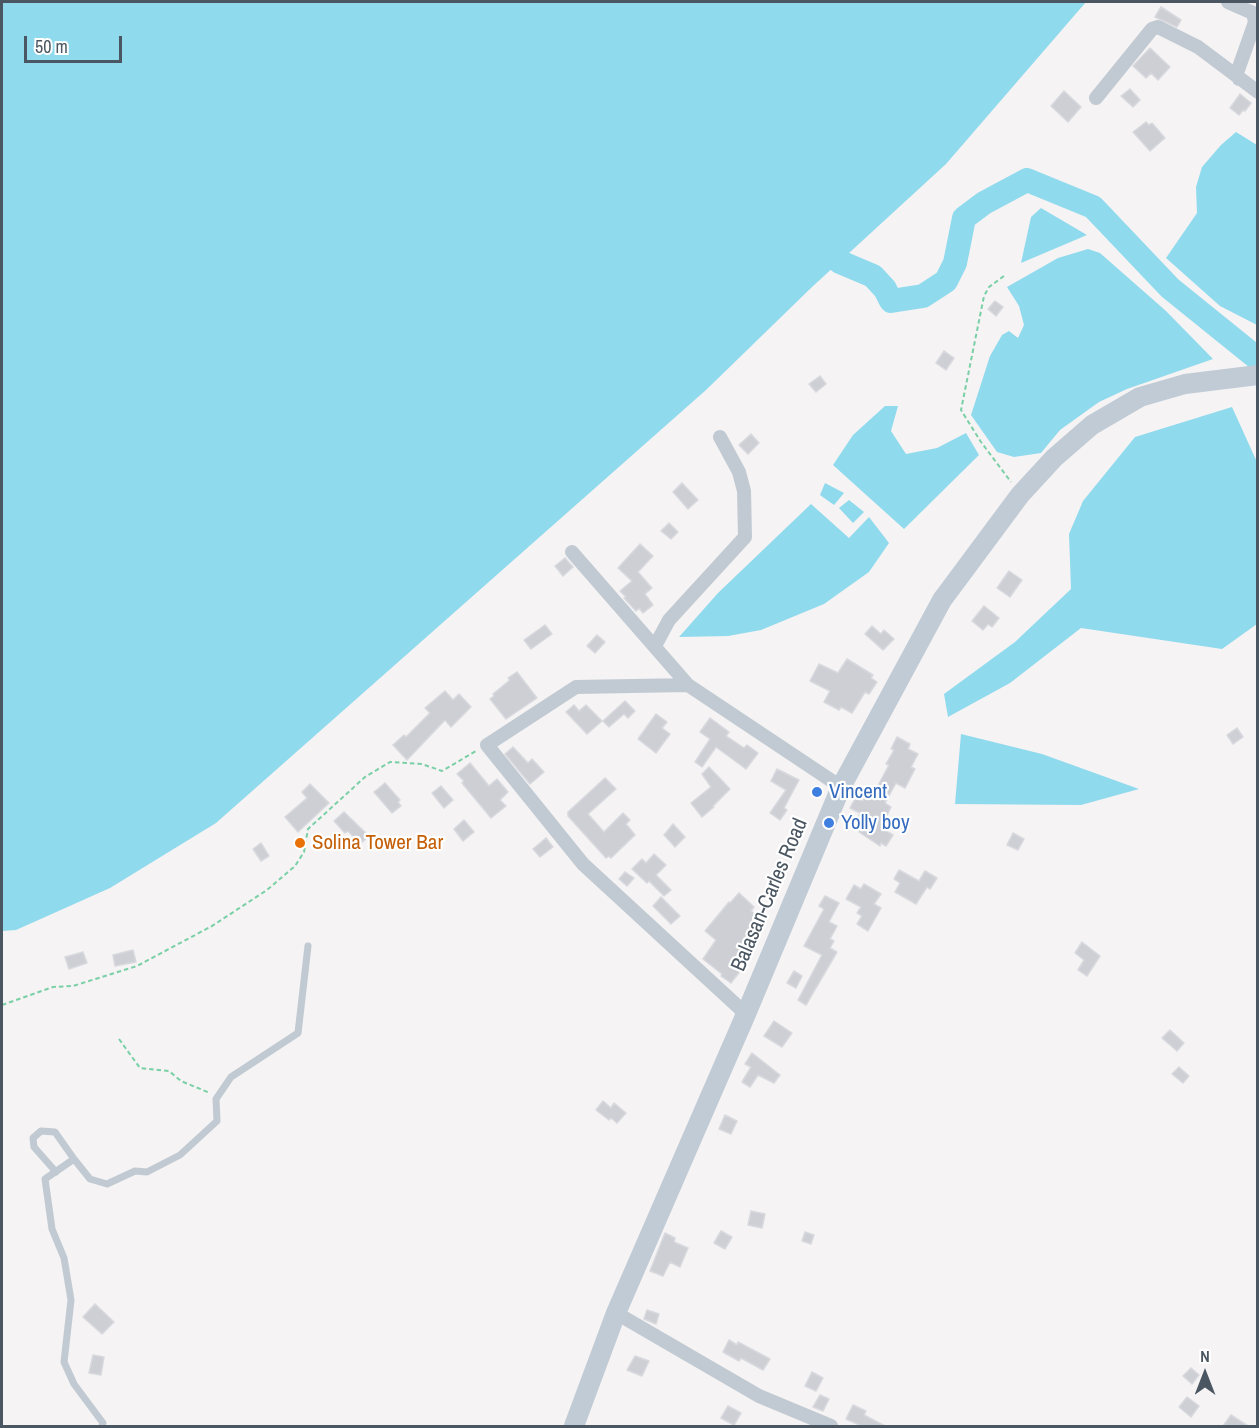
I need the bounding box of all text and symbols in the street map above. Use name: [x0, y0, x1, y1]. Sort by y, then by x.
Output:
scale bar: [27, 24, 124, 62]
text: 50 m: [35, 34, 68, 59]
place label: Vincent: [829, 779, 887, 805]
marker: Vincent: [810, 785, 824, 799]
place label: Yolly boy: [841, 810, 910, 836]
street label: Balasan-Carles Road: [726, 815, 814, 975]
marker: Yolly boy: [822, 816, 836, 830]
place label: Solina Tower Bar: [312, 830, 443, 856]
marker: Solina Tower Bar: [293, 836, 307, 850]
north arrow: [1175, 1344, 1235, 1404]
text: N: [1200, 1345, 1210, 1367]

